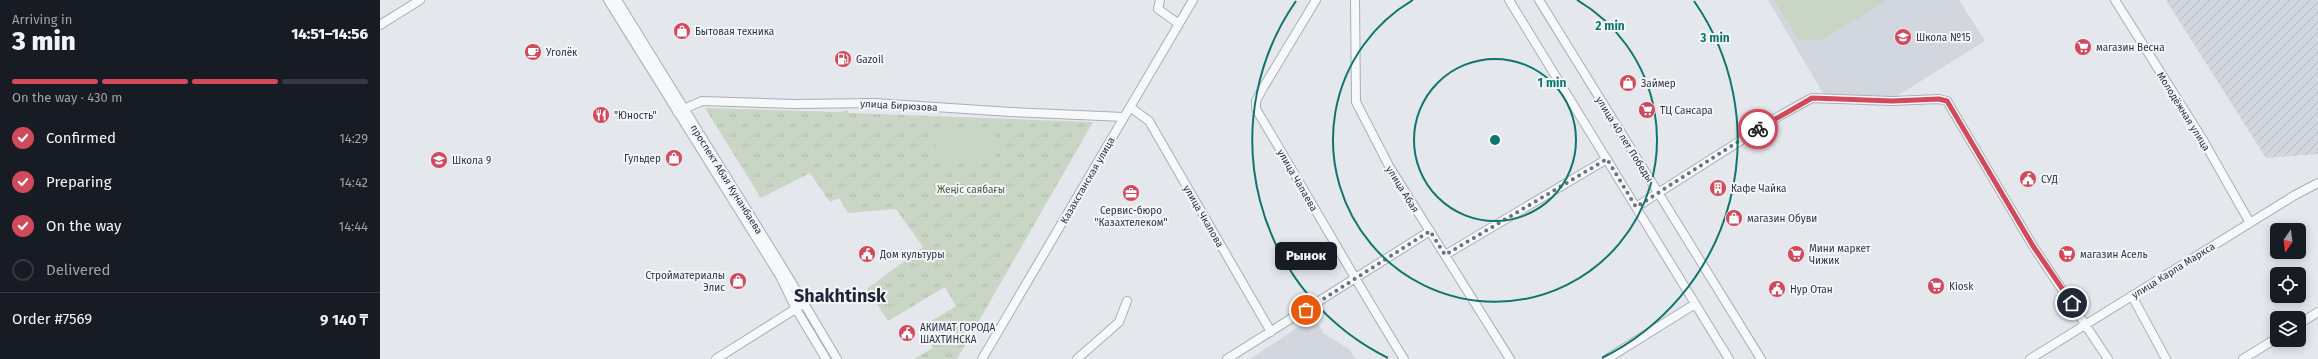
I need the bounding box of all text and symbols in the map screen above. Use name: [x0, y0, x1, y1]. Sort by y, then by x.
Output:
text: Arriving in: [12, 12, 72, 27]
text: 2 min: [1595, 19, 1625, 33]
shop icon: Бытовая техника: [672, 21, 692, 41]
text: 14:51–14:56: [291, 25, 368, 43]
text: 3 min: [12, 26, 76, 57]
place label: Бытовая техника: [695, 26, 774, 38]
school or university icon: Школа №15: [1893, 27, 1913, 47]
text: 3 min: [1699, 31, 1730, 45]
place label: Школа №15: [1916, 32, 1971, 44]
supermarket icon: магазин Весна: [2073, 37, 2093, 57]
cafe icon: Уголёк: [523, 42, 543, 62]
place label: магазин Весна: [2096, 42, 2165, 54]
place label: Уголёк: [546, 46, 578, 59]
fuel station icon: Gazoil: [833, 49, 853, 69]
place label: Gazoil: [856, 54, 884, 66]
street label: Молодёжная улица: [2154, 69, 2213, 153]
shop icon: Займер: [1618, 73, 1638, 93]
text: 1 min: [1538, 76, 1566, 90]
place label: Займер: [1641, 78, 1676, 90]
text: On the way · 430 m: [12, 90, 122, 105]
street label: улица 40 лет Победы: [1593, 94, 1655, 185]
street label: улица Бирюзова: [860, 98, 938, 114]
supermarket icon: ТЦ Сансара: [1637, 100, 1657, 120]
restaurant icon: "Юность": [591, 105, 611, 125]
place label: ТЦ Сансара: [1660, 105, 1713, 117]
courier: [1738, 109, 1778, 149]
place label: "Юность": [614, 110, 656, 122]
icon: bike: [1747, 118, 1769, 140]
street label: проспект Абая Кунанбаева: [687, 123, 765, 236]
icon: check: [12, 127, 34, 149]
text: Confirmed: [46, 129, 116, 147]
text: 14:29: [339, 131, 368, 146]
centre of rings: [1488, 133, 1502, 147]
street label: Казахстанская улица: [1058, 135, 1118, 226]
street label: улица Чапаева: [1274, 147, 1320, 214]
shop icon: Гульдер: [664, 148, 684, 168]
school or university icon: Школа 9: [429, 150, 449, 170]
place label: Гульдер: [624, 153, 661, 165]
place label: Школа 9: [452, 155, 491, 167]
street label: улица Абая: [1383, 164, 1421, 215]
public building icon: СУД: [2018, 169, 2038, 189]
icon: check: [12, 171, 34, 193]
text: Preparing: [46, 173, 111, 191]
place label: СУД: [2041, 174, 2058, 186]
text: 14:42: [339, 175, 368, 190]
building icon: Кафе Чайка: [1708, 178, 1728, 198]
park label: Жеңіс саябағы: [937, 183, 1005, 196]
office icon: Сервис-бюро "Казахтелеком": [1121, 183, 1141, 203]
street label: улица Чкалова: [1181, 183, 1226, 250]
place label: Кафе Чайка: [1731, 183, 1787, 195]
place label: Сервис-бюро "Казахтелеком": [1095, 205, 1167, 229]
shop icon: магазин Обуви: [1724, 208, 1744, 228]
place label: магазин Обуви: [1747, 213, 1817, 225]
icon: check: [12, 215, 34, 237]
text: On the way: [46, 217, 121, 235]
text: 14:44: [339, 219, 368, 234]
north arrow: [2270, 223, 2306, 259]
map controls: [2270, 223, 2306, 347]
street label: улица Карла Маркса: [2130, 240, 2217, 301]
callout: Рынок: [1275, 242, 1337, 270]
place label: Мини маркет Чижик: [1809, 243, 1871, 267]
public building icon: Дом культуры: [857, 244, 877, 264]
supermarket icon: Мини маркет Чижик: [1786, 244, 1806, 264]
supermarket icon: магазин Асель: [2057, 244, 2077, 264]
text: Рынок: [1286, 248, 1326, 263]
place label: Дом культуры: [879, 249, 945, 261]
place label: магазин Асель: [2080, 249, 2148, 261]
text: Delivered: [46, 261, 110, 279]
button: locate: [2270, 267, 2306, 303]
place label: Стройматериалы Элис: [645, 270, 725, 294]
shop icon: Стройматериалы Элис: [728, 271, 748, 291]
supermarket icon: Kiosk: [1926, 276, 1946, 296]
public building icon: Нур Отан: [1767, 279, 1787, 299]
place label: Kiosk: [1949, 281, 1974, 293]
place label: Нур Отан: [1790, 284, 1833, 296]
district label: Shakhtinsk: [794, 285, 887, 307]
pin: [2055, 286, 2089, 320]
icon: home: [2061, 292, 2083, 314]
pin: [1289, 293, 1323, 327]
icon: bag: [1295, 299, 1317, 321]
text: Order #7569: [12, 310, 92, 328]
text: 9 140 ₸: [320, 311, 368, 329]
button: layers: [2270, 311, 2306, 347]
place label: АКИМАТ ГОРОДА ШАХТИНСКА: [920, 322, 995, 346]
public building icon: АКИМАТ ГОРОДА ШАХТИНСКА: [897, 323, 917, 343]

